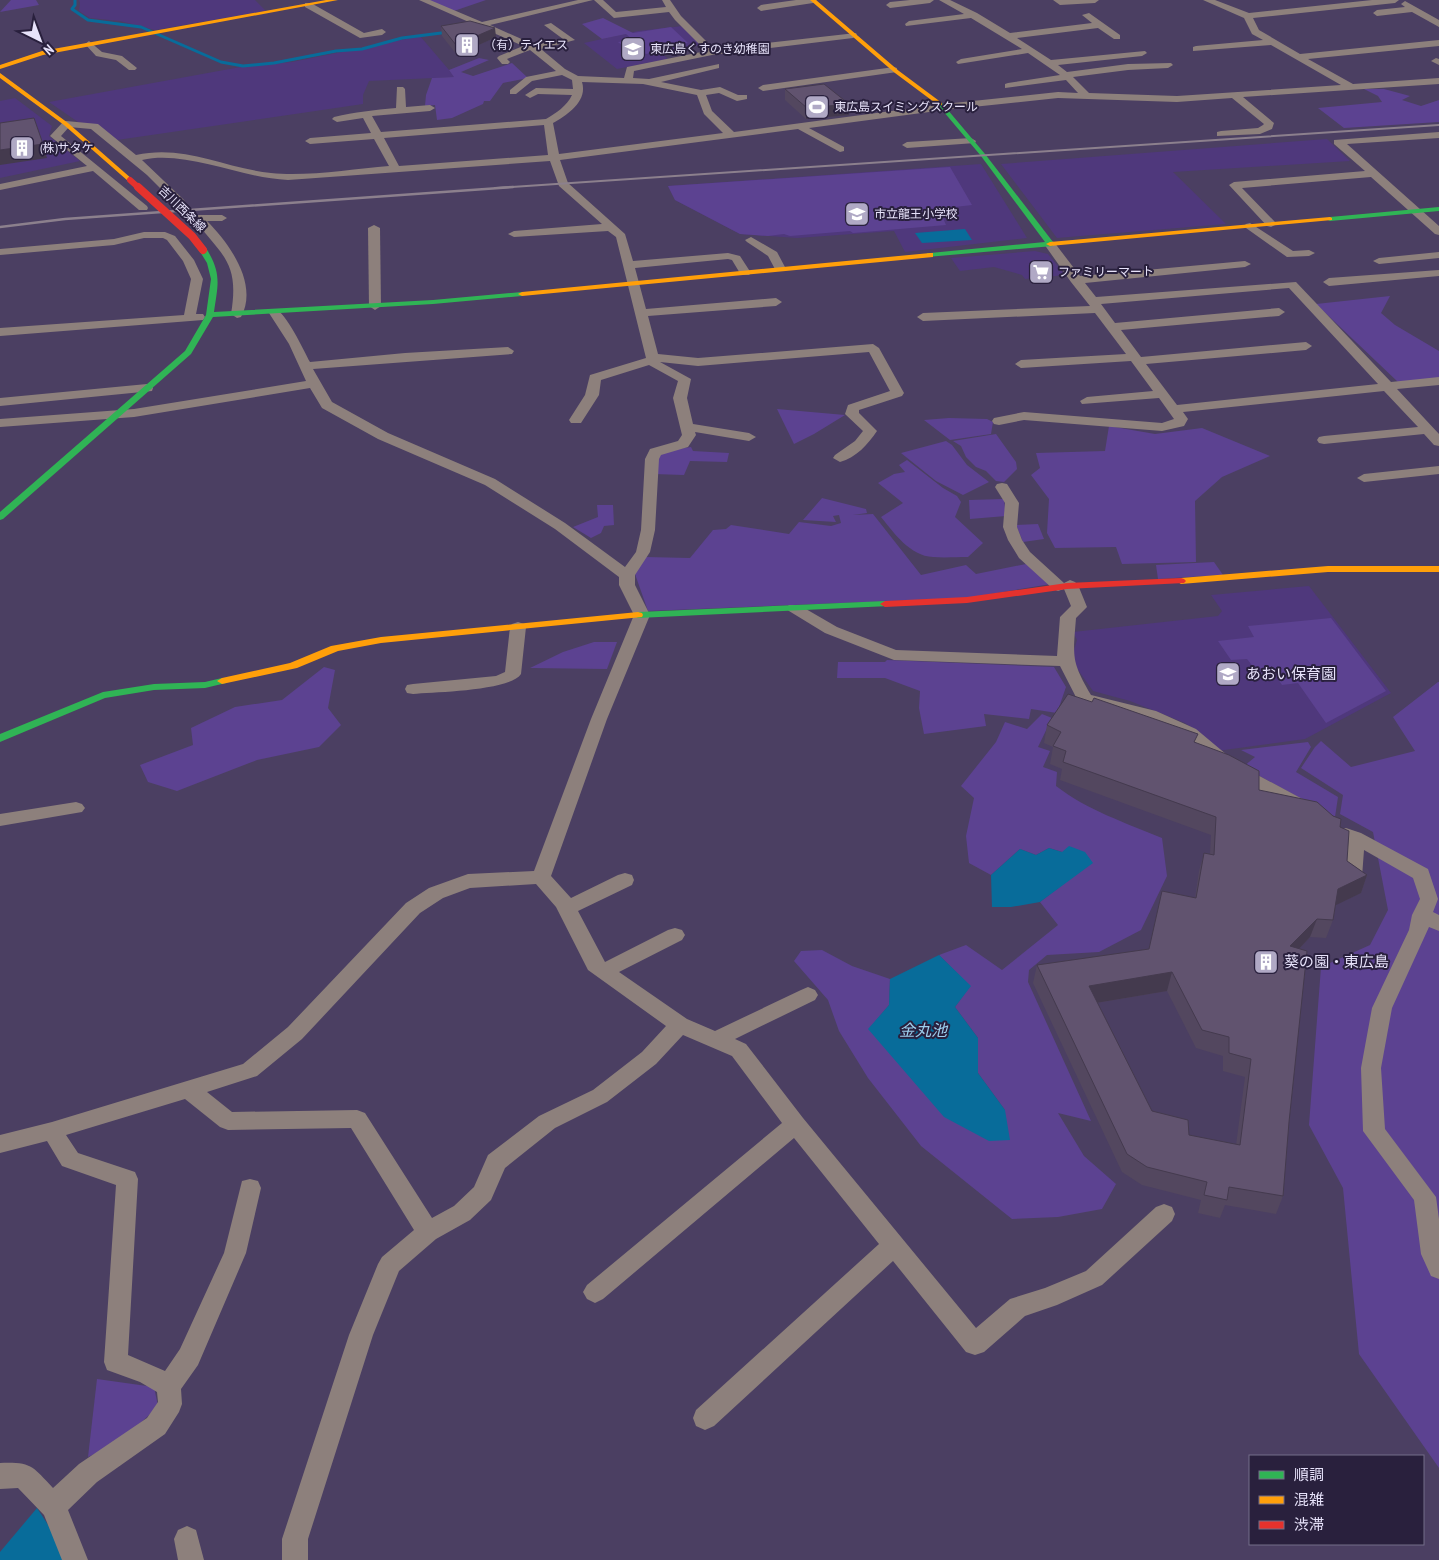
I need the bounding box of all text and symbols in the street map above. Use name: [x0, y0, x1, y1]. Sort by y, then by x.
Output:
north arrow: [15, 15, 65, 65]
building icon: （有）テイエス: [454, 32, 480, 58]
school or university icon: 東広島くすのき幼稚園: [620, 36, 646, 62]
place label: （有）テイエス: [484, 37, 568, 52]
text: N: [40, 40, 58, 59]
place label: 東広島くすのき幼稚園: [650, 41, 770, 56]
sports icon: 東広島スイミングスクール: [804, 94, 830, 120]
place label: 東広島スイミングスクール: [834, 99, 978, 114]
building icon: (株)サタケ: [9, 135, 35, 161]
place label: (株)サタケ: [40, 140, 94, 155]
street label: 吉川西条線: [156, 182, 209, 235]
school or university icon: 市立龍王小学校: [844, 201, 870, 227]
place label: 市立龍王小学校: [874, 206, 958, 221]
supermarket icon: ファミリーマート: [1028, 259, 1054, 285]
place label: ファミリーマート: [1058, 264, 1154, 279]
school or university icon: あおい保育園: [1215, 661, 1241, 687]
place label: あおい保育園: [1246, 664, 1336, 683]
building icon: 葵の園・東広島: [1253, 949, 1279, 975]
place label: 葵の園・東広島: [1284, 952, 1389, 971]
water label: 金丸池: [899, 1020, 949, 1040]
legend: [1249, 1455, 1424, 1545]
text: 順調: [1294, 1465, 1324, 1484]
text: 混雑: [1294, 1490, 1324, 1509]
text: 渋滞: [1294, 1515, 1324, 1534]

